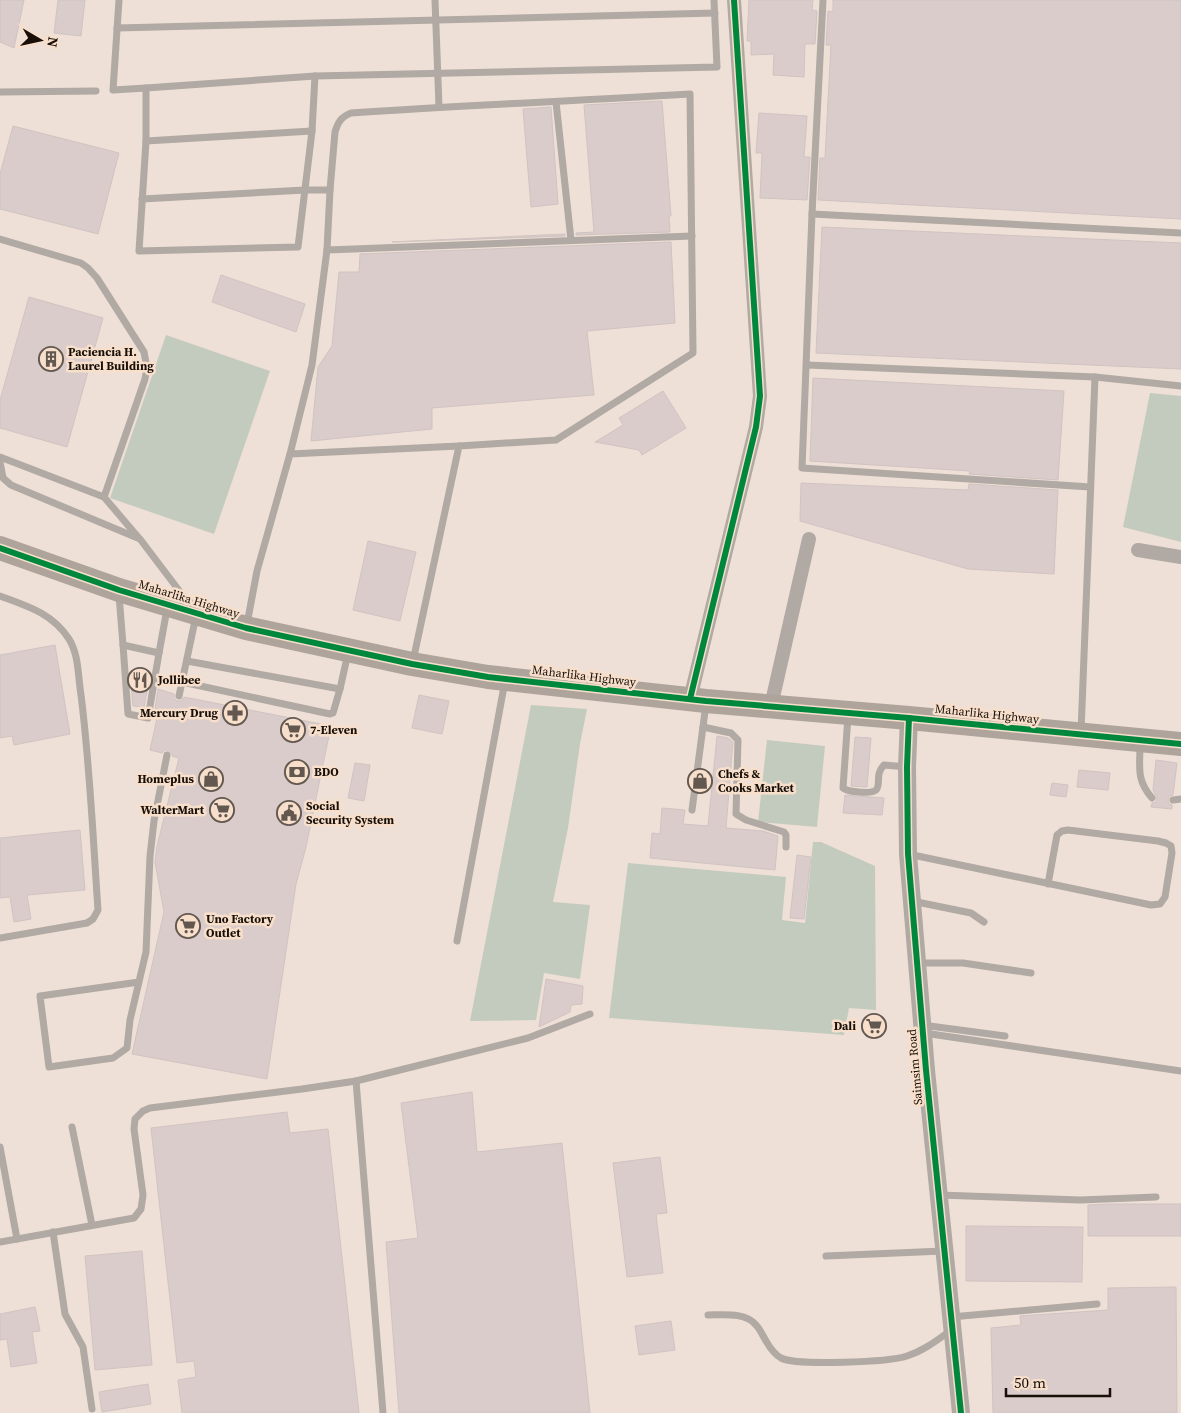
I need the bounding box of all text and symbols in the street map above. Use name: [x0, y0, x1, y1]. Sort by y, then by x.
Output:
north arrow: [15, 15, 65, 65]
text: N: [42, 35, 64, 49]
place label: Paciencia H. Laurel Building: [68, 344, 154, 374]
building icon: Paciencia H. Laurel Building: [38, 346, 64, 372]
street label: Maharlika Highway: [137, 576, 242, 622]
street label: Maharlika Highway: [531, 662, 638, 690]
restaurant icon: Jollibee: [127, 667, 153, 693]
place label: Jollibee: [157, 672, 201, 688]
pharmacy icon: Mercury Drug: [222, 700, 248, 726]
street label: Maharlika Highway: [934, 701, 1041, 728]
place label: Mercury Drug: [140, 705, 218, 721]
supermarket icon: 7-Eleven: [280, 717, 306, 743]
place label: 7-Eleven: [310, 722, 358, 738]
bank icon: BDO: [284, 759, 310, 785]
place label: BDO: [314, 764, 339, 780]
shop icon: Homeplus: [198, 766, 224, 792]
place label: Chefs & Cooks Market: [718, 766, 795, 796]
shop icon: Chefs & Cooks Market: [687, 768, 713, 794]
place label: Homeplus: [137, 771, 195, 787]
supermarket icon: WalterMart: [209, 797, 235, 823]
place label: Social Security System: [306, 798, 394, 828]
public building icon: Social Security System: [276, 800, 302, 826]
place label: WalterMart: [140, 802, 205, 818]
place label: Uno Factory Outlet: [206, 911, 274, 941]
supermarket icon: Uno Factory Outlet: [175, 913, 201, 939]
supermarket icon: Dali: [861, 1013, 887, 1039]
place label: Dali: [834, 1018, 856, 1034]
street label: Saimsim Road: [904, 1028, 926, 1106]
scale bar: [1006, 1366, 1110, 1398]
text: 50 m: [1014, 1372, 1046, 1393]

